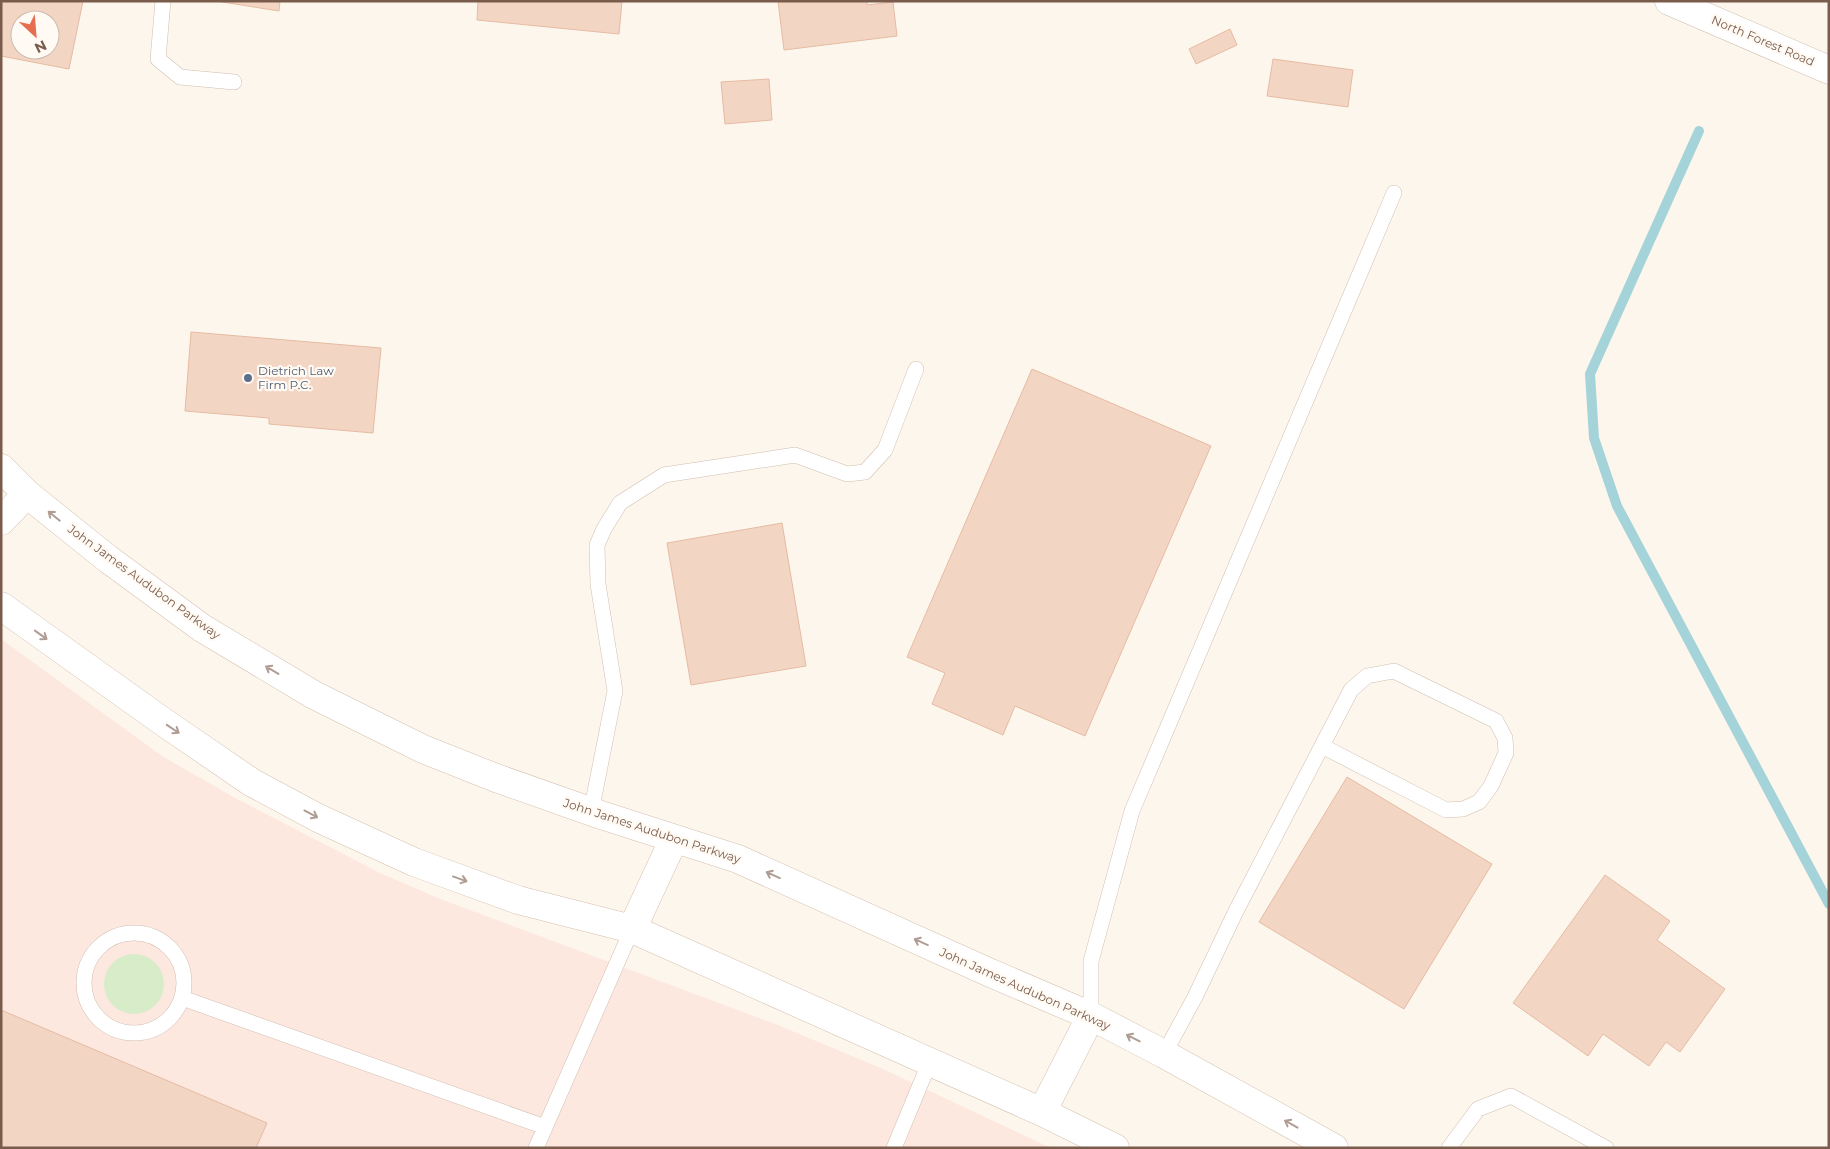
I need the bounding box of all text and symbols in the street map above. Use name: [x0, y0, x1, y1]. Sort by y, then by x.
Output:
north arrow: [10, 10, 60, 60]
street label: North Forest Road: [1709, 12, 1817, 69]
text: N: [32, 36, 50, 57]
place label: Dietrich Law Firm P.C.: [258, 363, 334, 392]
marker: Dietrich Law Firm P.C.: [242, 372, 254, 384]
one-way arrow: [48, 510, 61, 521]
street label: John James Audubon Parkway: [64, 520, 224, 642]
one-way arrow: [34, 629, 47, 640]
one-way arrow: [266, 664, 280, 674]
one-way arrow: [166, 724, 180, 734]
street label: John James Audubon Parkway: [561, 794, 743, 866]
one-way arrow: [303, 810, 318, 819]
one-way arrow: [766, 870, 781, 879]
one-way arrow: [452, 875, 467, 884]
one-way arrow: [914, 937, 929, 947]
street label: John James Audubon Parkway: [937, 944, 1113, 1033]
one-way arrow: [1126, 1033, 1141, 1042]
one-way arrow: [1284, 1119, 1299, 1129]

